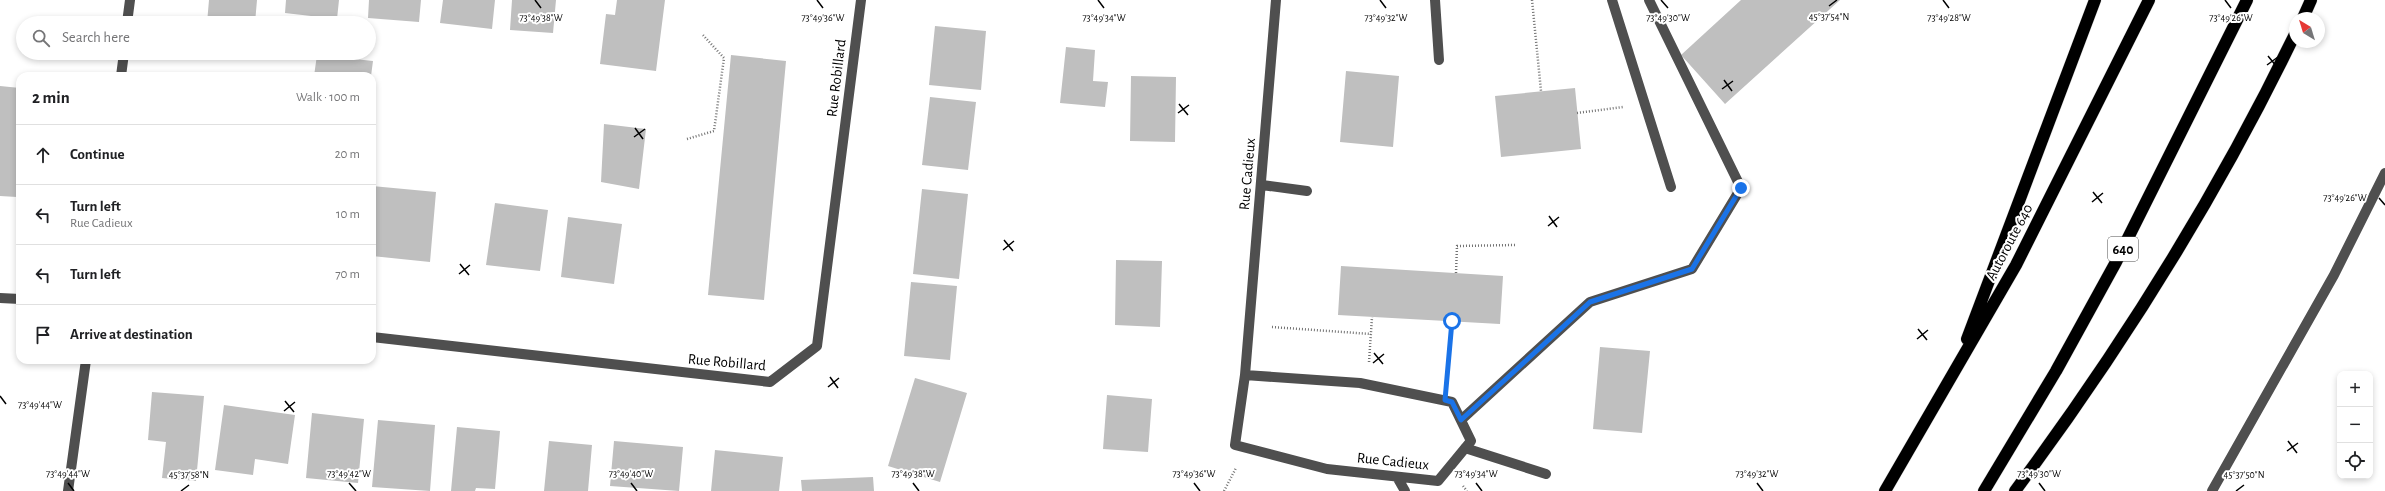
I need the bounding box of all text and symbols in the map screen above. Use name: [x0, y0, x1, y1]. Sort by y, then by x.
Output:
text: 45°37'54"N: [1809, 12, 1849, 22]
north arrow: [2289, 12, 2325, 48]
text: 73°49'38"W: [519, 13, 563, 23]
text: 73°49'36"W: [801, 13, 845, 23]
text: 73°49'34"W: [1082, 13, 1126, 23]
text: 73°49'32"W: [1365, 13, 1408, 23]
text: 73°49'30"W: [1646, 13, 1690, 23]
text: 73°49'28"W: [1927, 13, 1971, 23]
text: 73°49'26"W: [2209, 13, 2253, 23]
search box: [16, 16, 376, 60]
icon: search: [30, 27, 52, 49]
text: Search here: [62, 30, 130, 45]
street label: Rue Robillard: [824, 38, 849, 118]
text: 2 min: [32, 89, 70, 106]
text: Walk · 100 m: [296, 91, 360, 104]
street label: Rue Cadieux: [1237, 137, 1258, 211]
icon: ahead: [32, 144, 54, 166]
text: Continue: [70, 147, 125, 162]
text: 20 m: [335, 148, 360, 161]
route end: [1732, 179, 1750, 197]
text: 73°49'26"W: [2323, 193, 2367, 203]
text: Turn left: [70, 199, 121, 214]
street label: Autoroute 640: [1983, 202, 2036, 283]
icon: left: [32, 204, 54, 226]
text: 10 m: [336, 208, 360, 221]
text: Rue Cadieux: [70, 217, 133, 230]
road number: 640: [2108, 237, 2138, 261]
icon: left: [32, 264, 54, 286]
text: Turn left: [70, 267, 121, 282]
text: 70 m: [335, 268, 360, 281]
route start: [1443, 312, 1461, 330]
icon: arrive: [32, 324, 54, 346]
text: Arrive at destination: [70, 327, 193, 342]
street label: Rue Robillard: [687, 352, 767, 373]
map controls: [2337, 371, 2373, 479]
button: +: [2337, 371, 2373, 407]
text: 73°49'44"W: [18, 400, 62, 410]
button: −: [2337, 407, 2373, 443]
button: locate: [2337, 443, 2373, 479]
street label: Rue Cadieux: [1356, 450, 1430, 473]
text: 73°49'44"W: [46, 469, 90, 479]
text: 73°49'42"W: [327, 469, 371, 479]
text: 73°49'40"W: [609, 469, 653, 479]
text: 73°49'38"W: [891, 469, 935, 479]
text: 73°49'36"W: [1172, 469, 1216, 479]
text: 73°49'34"W: [1454, 469, 1498, 479]
text: 73°49'32"W: [1736, 469, 1779, 479]
text: 73°49'30"W: [2017, 469, 2061, 479]
text: 45°37'58"N: [169, 470, 209, 480]
text: 45°37'50"N: [2224, 470, 2264, 480]

